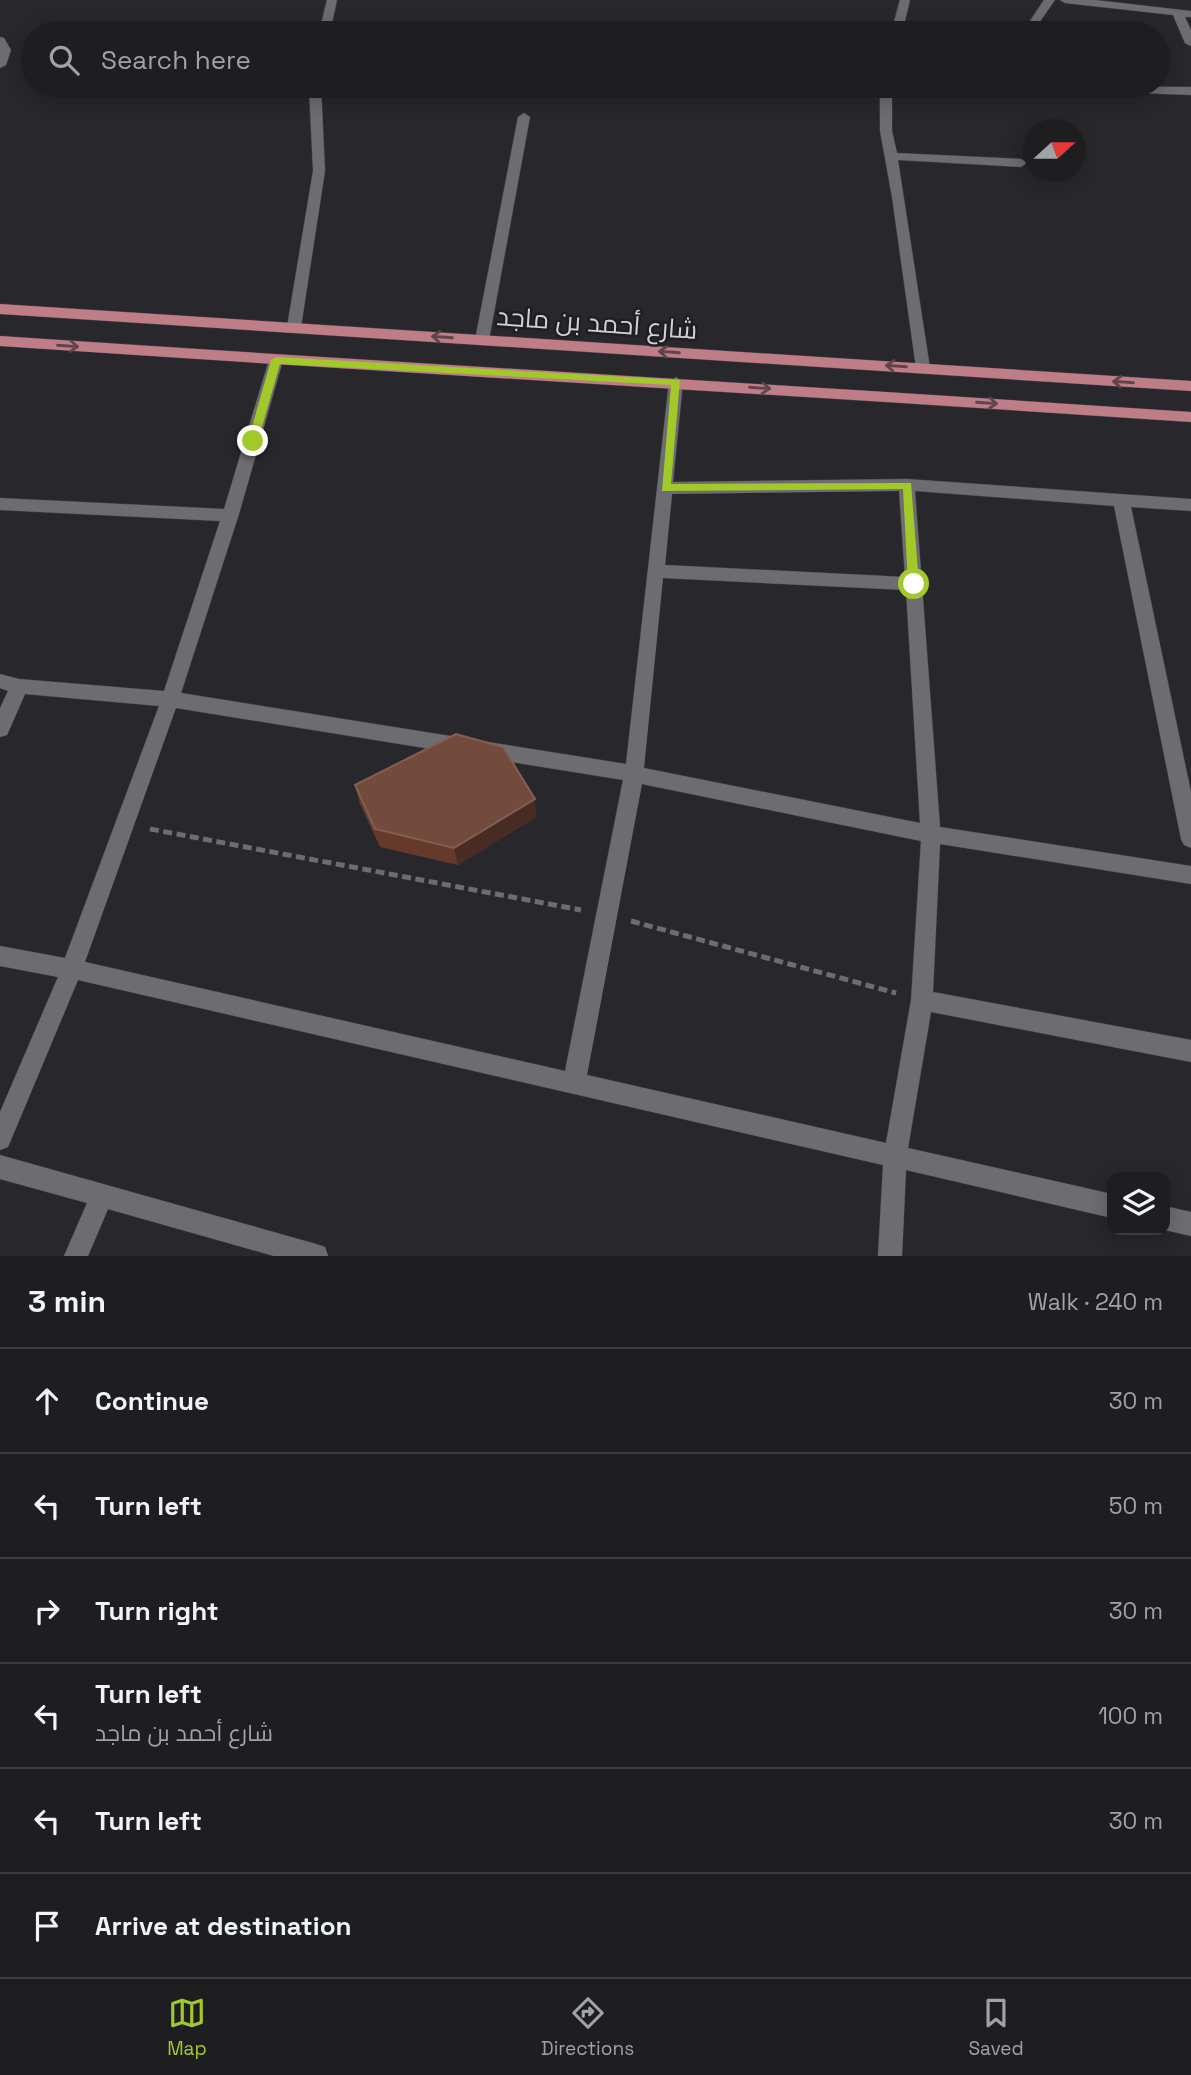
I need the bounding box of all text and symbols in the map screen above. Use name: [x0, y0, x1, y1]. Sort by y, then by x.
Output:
search box: [21, 21, 1170, 98]
icon: search: [45, 41, 83, 79]
text: Search here: [101, 43, 251, 77]
north arrow: [1023, 119, 1086, 182]
street label: شارع أحمد بن ماجد: [495, 299, 699, 347]
one-way arrow: [431, 331, 454, 344]
one-way arrow: [56, 339, 79, 352]
one-way arrow: [658, 345, 681, 358]
one-way arrow: [885, 360, 908, 373]
one-way arrow: [1112, 375, 1135, 388]
one-way arrow: [748, 382, 771, 395]
one-way arrow: [975, 397, 998, 410]
route end: [237, 425, 268, 456]
route start: [898, 568, 929, 599]
map controls: [1107, 1172, 1170, 1235]
button: layers: [1107, 1172, 1170, 1235]
text: 3 min: [28, 1282, 106, 1321]
text: Walk · 240 m: [1028, 1287, 1163, 1317]
icon: ahead: [28, 1382, 66, 1420]
text: Continue: [95, 1384, 209, 1418]
text: 30 m: [1109, 1386, 1163, 1416]
icon: left: [28, 1487, 66, 1525]
text: Turn left: [95, 1489, 202, 1523]
text: 50 m: [1109, 1491, 1163, 1521]
icon: right: [28, 1592, 66, 1630]
text: Turn right: [95, 1594, 219, 1628]
text: 30 m: [1109, 1596, 1163, 1626]
text: Turn left: [95, 1677, 202, 1711]
icon: left: [28, 1697, 66, 1735]
text: 100 m: [1098, 1701, 1163, 1731]
text: شارع أحمد بن ماجد: [95, 1718, 273, 1748]
icon: left: [28, 1802, 66, 1840]
text: Turn left: [95, 1804, 202, 1838]
text: 30 m: [1109, 1806, 1163, 1836]
icon: arrive: [28, 1907, 66, 1945]
text: Arrive at destination: [95, 1909, 352, 1943]
tab: Map: [167, 1994, 207, 2061]
tab: Directions: [541, 1994, 634, 2061]
tab: Saved: [968, 1994, 1024, 2061]

